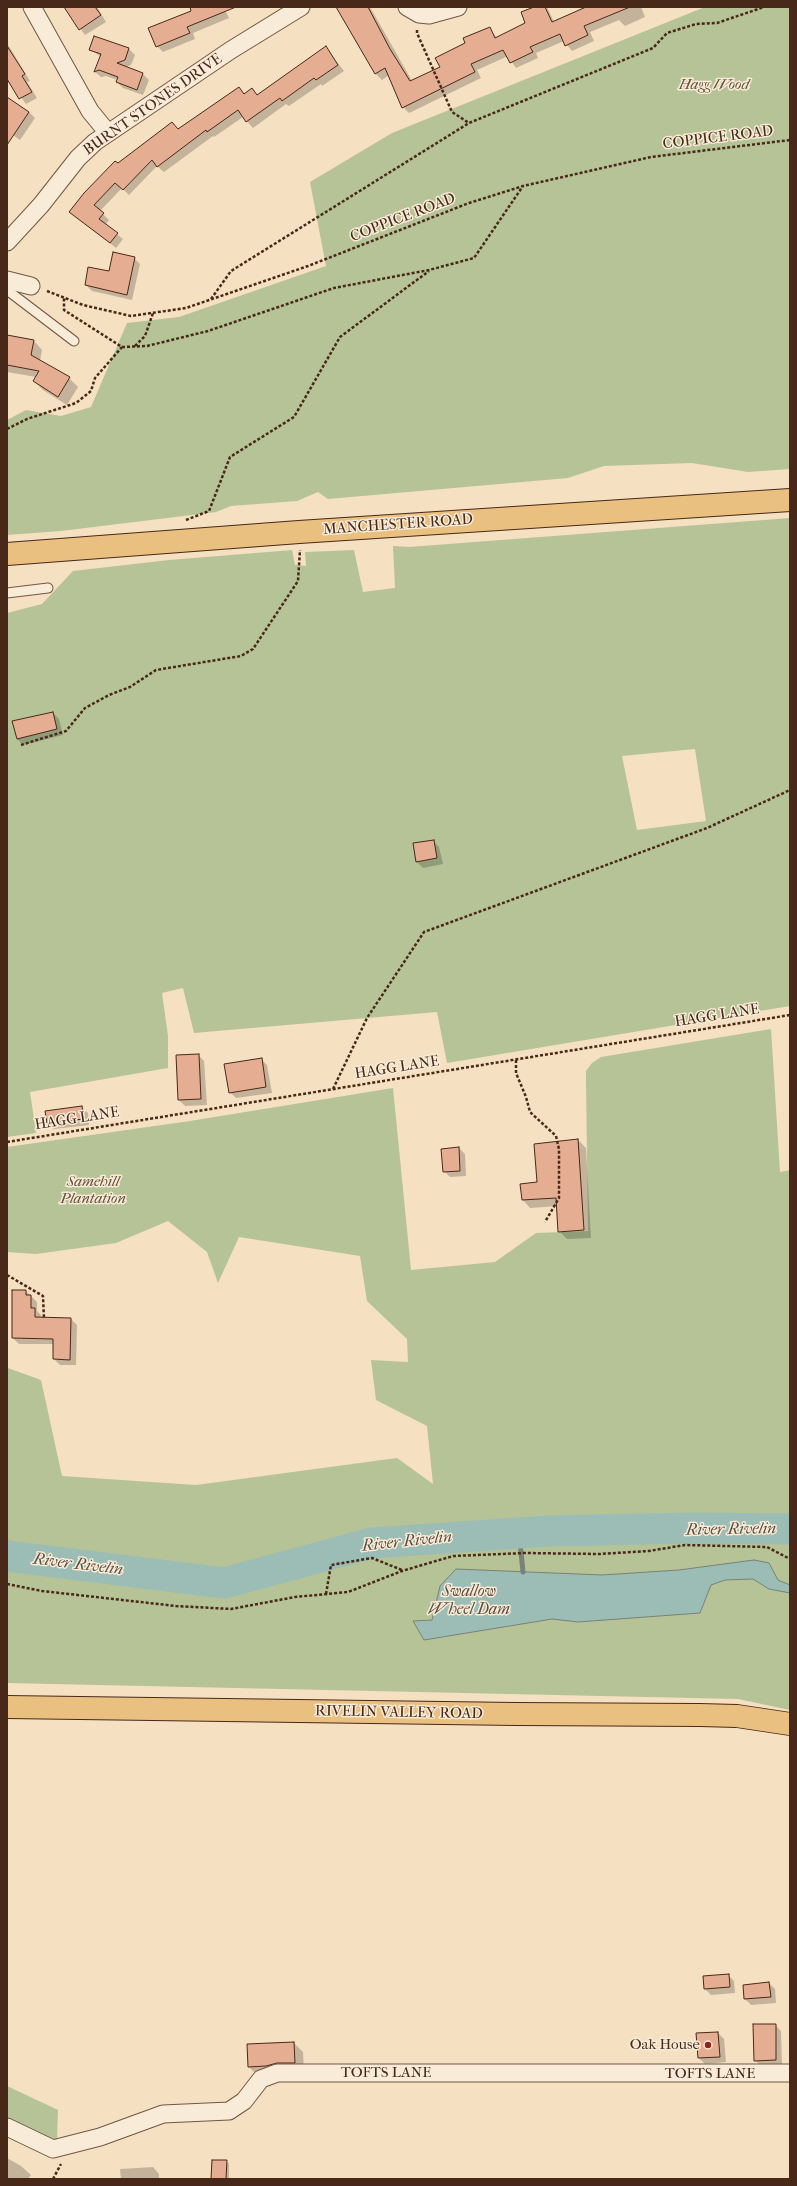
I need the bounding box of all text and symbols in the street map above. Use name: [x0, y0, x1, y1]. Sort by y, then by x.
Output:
street label: BURNT STONES DRIVE: [80, 50, 226, 160]
park label: Hagg Wood: [679, 76, 749, 94]
street label: COPPICE ROAD: [662, 122, 774, 154]
street label: COPPICE ROAD: [348, 190, 458, 246]
street label: MANCHESTER ROAD: [322, 511, 474, 539]
street label: HAGG LANE: [673, 1000, 761, 1032]
street label: HAGG LANE: [353, 1052, 441, 1084]
street label: HAGG LANE: [33, 1103, 121, 1135]
park label: Samehill Plantation: [60, 1173, 126, 1208]
water label: River Rivelin: [686, 1520, 776, 1540]
water label: River Rivelin: [361, 1528, 453, 1556]
water label: River Rivelin: [32, 1550, 124, 1580]
water label: Swallow Wheel Dam: [428, 1582, 510, 1620]
street label: RIVELIN VALLEY ROAD: [315, 1703, 483, 1723]
place label: Oak House: [630, 2036, 700, 2054]
marker: Oak House: [703, 2040, 713, 2050]
street label: TOFTS LANE: [341, 2064, 431, 2082]
street label: TOFTS LANE: [665, 2065, 755, 2083]

